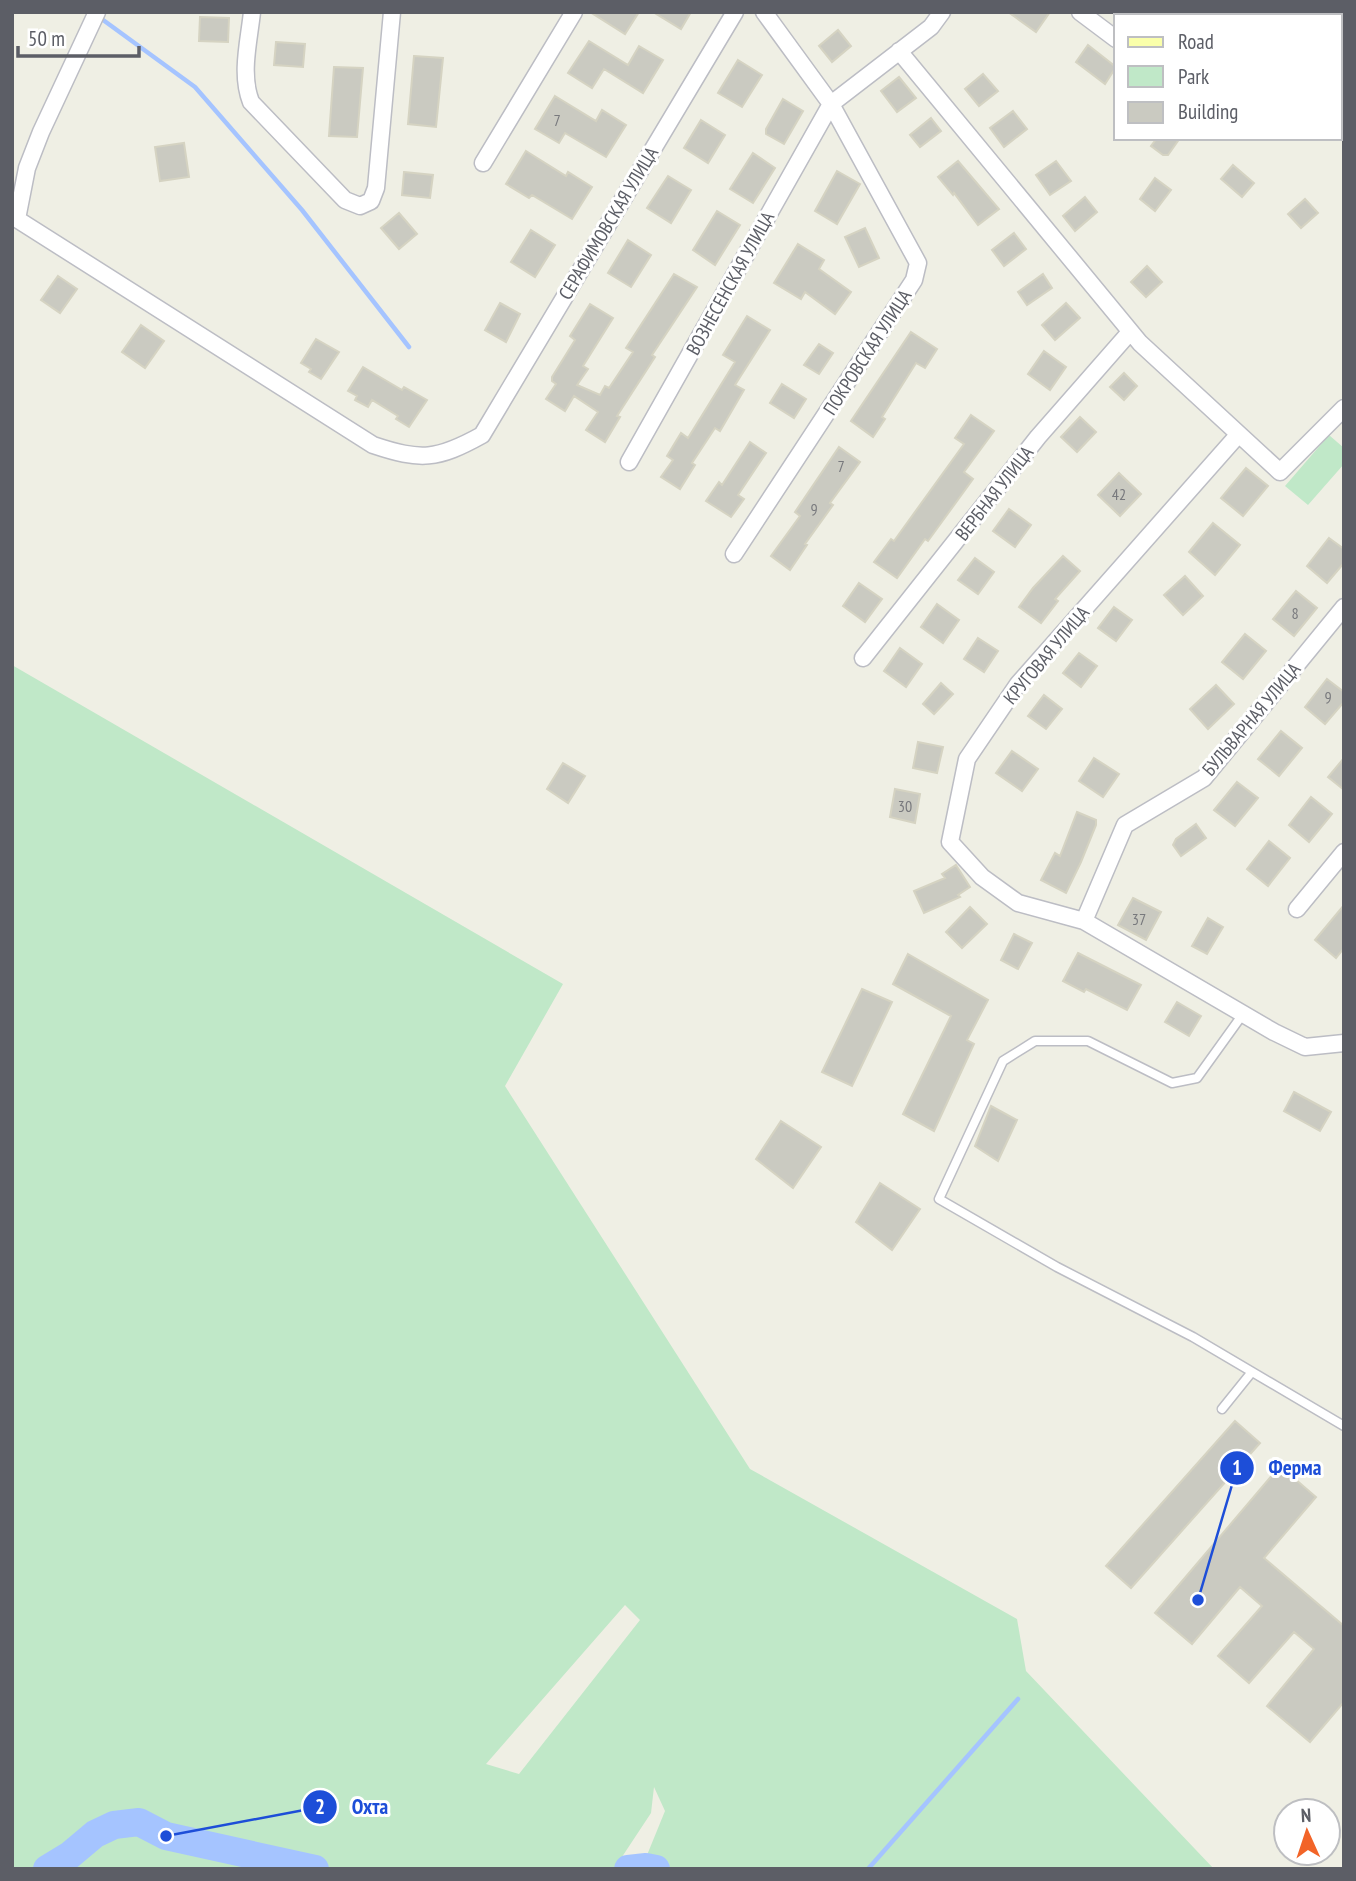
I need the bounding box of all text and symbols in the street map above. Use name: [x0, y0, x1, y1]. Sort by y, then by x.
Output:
scale bar: [18, 14, 138, 58]
legend: [1114, 14, 1342, 140]
text: 50 m: [28, 25, 65, 52]
text: Road: [1178, 28, 1214, 55]
text: Park: [1178, 63, 1209, 90]
text: Building: [1178, 98, 1238, 125]
house number: 7: [553, 110, 561, 130]
street label: СЕРАФИМОВСКАЯ УЛИЦА: [553, 142, 663, 304]
street label: ВОЗНЕСЕНСКАЯ УЛИЦА: [681, 207, 779, 359]
street label: ПОКРОВСКАЯ УЛИЦА: [818, 285, 916, 419]
street label: ВЕРБНАЯ УЛИЦА: [950, 441, 1038, 545]
house number: 7: [837, 456, 845, 476]
house number: 42: [1112, 484, 1126, 504]
house number: 9: [810, 499, 818, 519]
street label: КРУГОВАЯ УЛИЦА: [998, 601, 1094, 709]
house number: 8: [1291, 603, 1299, 623]
street label: БУЛЬВАРНАЯ УЛИЦА: [1197, 657, 1305, 781]
house number: 9: [1324, 687, 1332, 707]
house number: 30: [898, 796, 912, 816]
house number: 37: [1132, 909, 1146, 929]
callout: Ферма: [1219, 1447, 1335, 1489]
text: 1: [1232, 1454, 1242, 1481]
text: Ферма: [1269, 1454, 1322, 1481]
callout: Охта: [303, 1786, 402, 1828]
text: 2: [315, 1793, 325, 1820]
text: Охта: [352, 1793, 389, 1820]
north arrow: [1272, 1797, 1342, 1867]
text: N: [1300, 1803, 1312, 1827]

